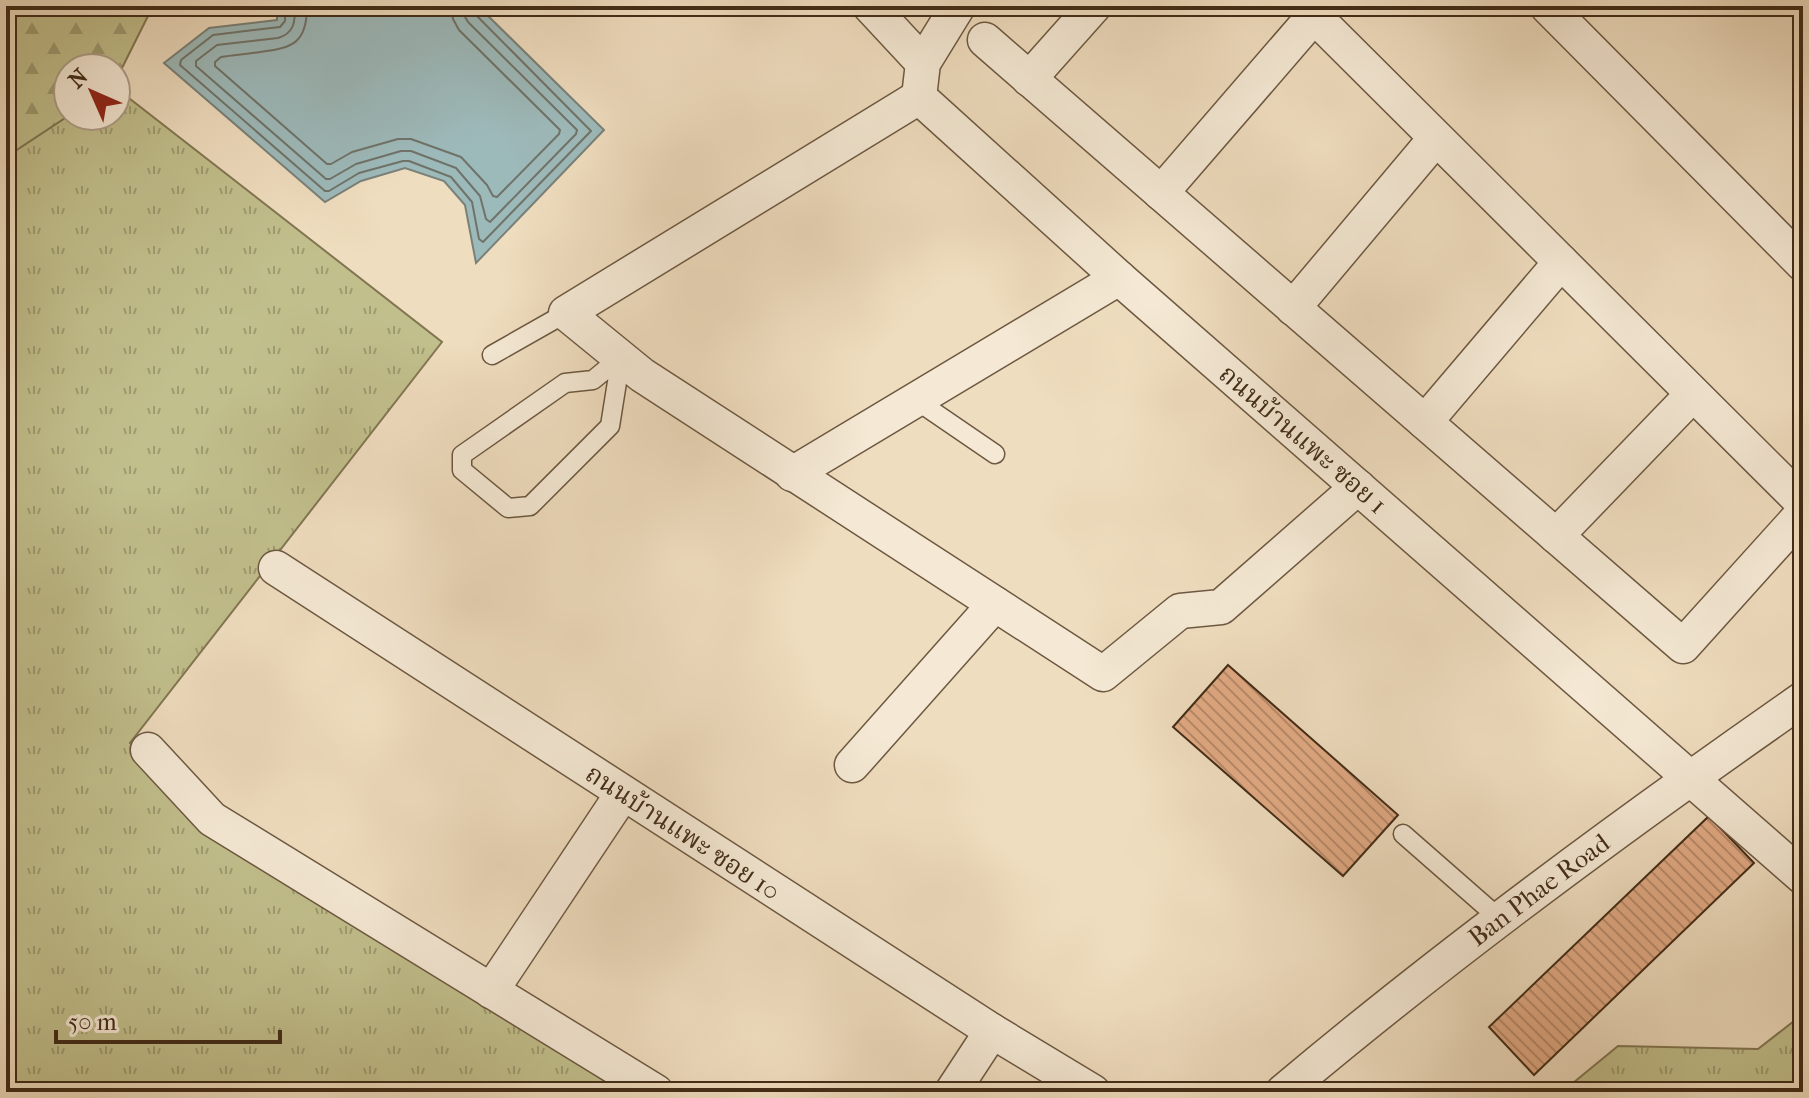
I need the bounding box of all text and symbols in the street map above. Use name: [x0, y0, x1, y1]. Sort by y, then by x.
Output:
north arrow: [52, 52, 132, 132]
text: N: [63, 63, 94, 94]
street label: ถนนบ้านแพะ ซอย 1: [1213, 358, 1393, 520]
street label: ถนนบ้านแพะ ซอย 10: [580, 758, 786, 907]
street label: Ban Phae Road: [1462, 827, 1616, 953]
scale bar: [56, 994, 280, 1044]
text: 50 m: [68, 1008, 117, 1036]

